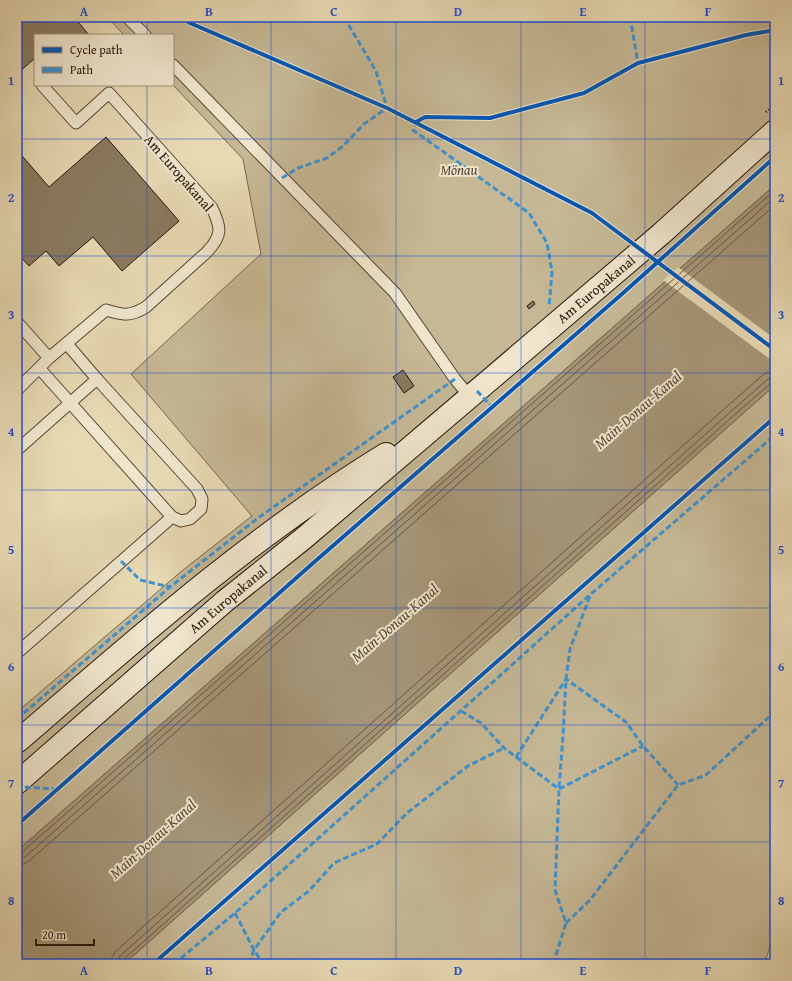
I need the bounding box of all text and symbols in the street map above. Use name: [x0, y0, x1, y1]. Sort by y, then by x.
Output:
text: A: [80, 2, 89, 21]
text: B: [205, 2, 213, 21]
text: C: [330, 2, 338, 21]
text: D: [454, 2, 462, 21]
text: E: [580, 2, 587, 21]
text: F: [705, 2, 712, 21]
legend: [34, 34, 174, 86]
text: Cycle path: [70, 41, 123, 58]
text: Path: [70, 61, 93, 78]
text: 1: [8, 71, 14, 90]
text: 1: [778, 71, 784, 90]
street label: Am Europakanal: [140, 130, 218, 216]
park label: Mönau: [440, 160, 478, 180]
text: 2: [8, 188, 15, 207]
text: 2: [778, 188, 785, 207]
street label: Am Europakanal: [553, 250, 640, 328]
text: 3: [8, 305, 14, 324]
text: 3: [778, 305, 784, 324]
water label: Main-Donau-Kanal: [589, 366, 686, 454]
text: 4: [8, 422, 15, 441]
text: 4: [778, 422, 785, 441]
text: 5: [8, 540, 15, 559]
text: 5: [778, 540, 785, 559]
street label: Am Europakanal: [185, 560, 272, 638]
water label: Main-Donau-Kanal: [346, 579, 443, 667]
text: 6: [8, 657, 15, 676]
text: 6: [778, 657, 785, 676]
text: 7: [8, 774, 15, 793]
text: 7: [778, 774, 785, 793]
water label: Main-Donau-Kanal: [105, 794, 201, 883]
text: 8: [8, 891, 15, 910]
text: 8: [778, 891, 785, 910]
scale bar: [36, 921, 94, 947]
text: 20 m: [42, 926, 66, 943]
text: A: [80, 961, 89, 980]
text: B: [205, 961, 213, 980]
text: C: [330, 961, 338, 980]
text: D: [454, 961, 462, 980]
text: E: [580, 961, 587, 980]
text: F: [705, 961, 712, 980]

